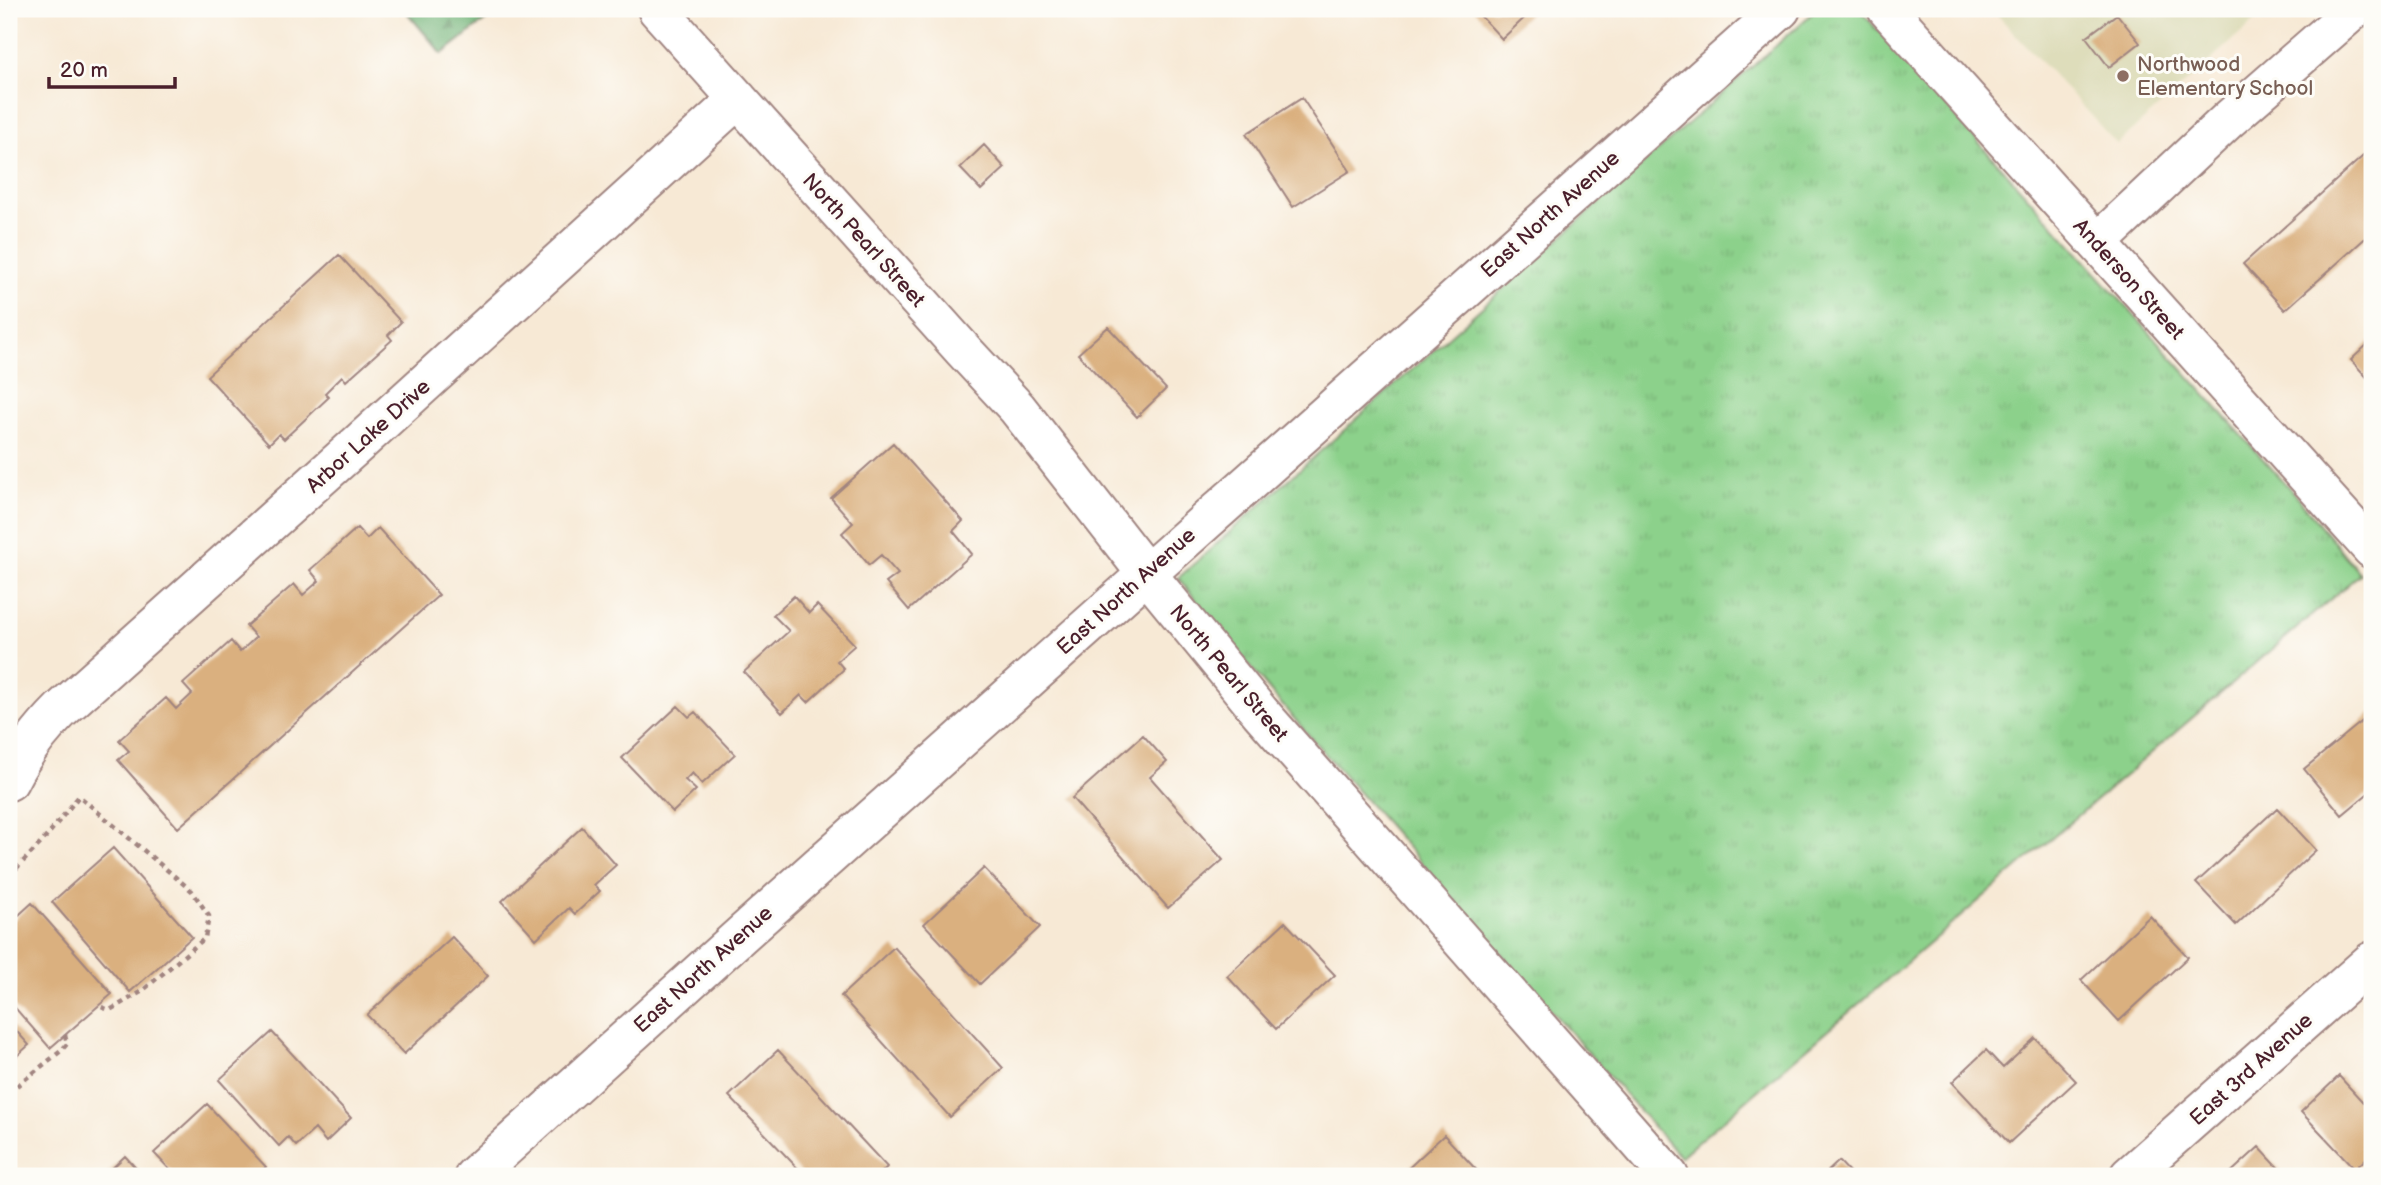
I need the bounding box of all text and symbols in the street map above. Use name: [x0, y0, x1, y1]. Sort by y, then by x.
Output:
scale bar: [49, 46, 175, 90]
place label: Northwood Elementary School: [2137, 52, 2313, 101]
text: 20 m: [60, 58, 108, 83]
marker: Northwood Elementary School: [2115, 68, 2131, 84]
street label: East North Avenue: [1476, 146, 1625, 283]
street label: North Pearl Street: [797, 168, 931, 313]
street label: Anderson Street: [2068, 214, 2190, 345]
street label: Arbor Lake Drive: [301, 374, 435, 499]
street label: East North Avenue: [1052, 523, 1201, 660]
street label: North Pearl Street: [1164, 600, 1294, 747]
street label: East North Avenue: [629, 901, 778, 1038]
street label: East 3rd Avenue: [2185, 1008, 2318, 1131]

